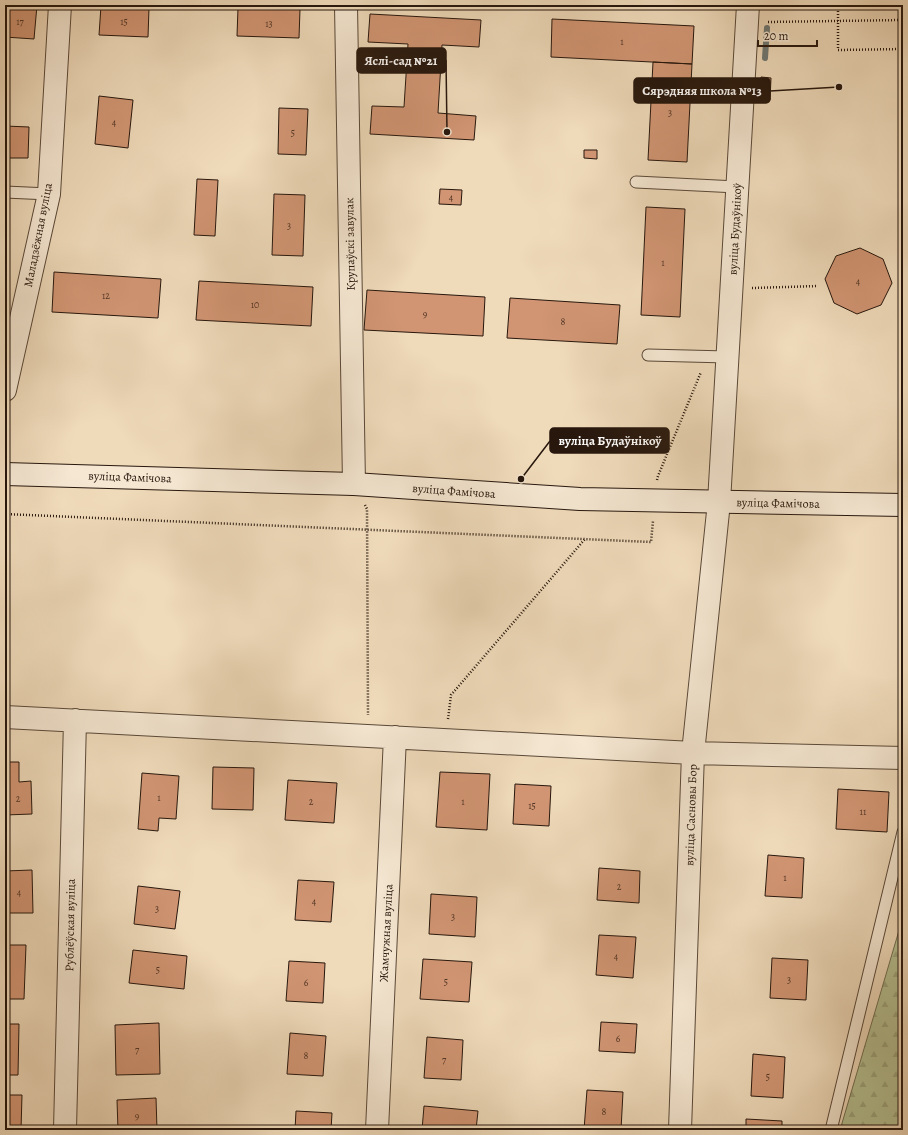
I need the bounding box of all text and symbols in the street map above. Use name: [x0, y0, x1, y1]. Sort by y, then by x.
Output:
house number: 17: [16, 15, 25, 28]
house number: 15: [120, 15, 128, 28]
house number: 13: [265, 17, 273, 30]
scale bar: [758, 22, 817, 48]
text: 20 m: [764, 28, 788, 44]
house number: 1: [620, 35, 624, 48]
callout: Яслі-сад №21: [357, 48, 446, 73]
text: Яслі-сад №21: [365, 52, 438, 69]
callout: Сярэдняя школа №13: [634, 78, 770, 103]
text: Сярэдняя школа №13: [642, 82, 762, 99]
house number: 3: [668, 106, 672, 119]
house number: 4: [112, 116, 117, 129]
house number: 5: [291, 126, 295, 139]
street label: Маладзёжная вуліца: [20, 181, 56, 288]
street label: вуліца Будаўнікоў: [725, 182, 745, 275]
house number: 4: [449, 191, 454, 204]
street label: Крупаўскі завулак: [341, 197, 359, 291]
house number: 3: [287, 219, 291, 232]
house number: 1: [661, 256, 665, 269]
house number: 4: [856, 275, 861, 288]
house number: 12: [102, 289, 110, 302]
house number: 10: [251, 298, 259, 311]
house number: 9: [423, 307, 428, 320]
house number: 8: [561, 315, 566, 328]
callout: вуліца Будаўнікоў: [550, 428, 669, 453]
text: вуліца Будаўнікоў: [558, 432, 662, 449]
street label: вуліца Фамічова: [88, 468, 172, 486]
street label: вуліца Фамічова: [412, 480, 497, 502]
street label: вуліца Фамічова: [736, 494, 820, 512]
street label: вуліца Сасновы Бор: [681, 764, 701, 866]
house number: 1: [157, 791, 161, 804]
house number: 2: [16, 792, 21, 805]
house number: 2: [309, 795, 314, 808]
house number: 1: [461, 795, 465, 808]
house number: 15: [528, 799, 536, 812]
house number: 11: [860, 805, 867, 818]
house number: 1: [783, 871, 787, 884]
street label: Рублёўская вуліца: [61, 878, 79, 971]
house number: 2: [617, 880, 622, 893]
street label: Жамчужная вуліца: [375, 883, 397, 982]
house number: 4: [17, 886, 22, 899]
house number: 4: [312, 895, 317, 908]
house number: 3: [155, 902, 159, 915]
house number: 3: [451, 910, 455, 923]
house number: 4: [614, 950, 619, 963]
house number: 5: [156, 963, 160, 976]
house number: 3: [787, 973, 791, 986]
house number: 5: [444, 975, 448, 988]
house number: 6: [304, 976, 309, 989]
house number: 6: [616, 1032, 621, 1045]
house number: 7: [135, 1043, 140, 1056]
house number: 8: [304, 1049, 309, 1062]
house number: 7: [442, 1053, 447, 1066]
house number: 5: [766, 1070, 770, 1083]
house number: 8: [602, 1105, 607, 1118]
house number: 9: [135, 1109, 140, 1122]

